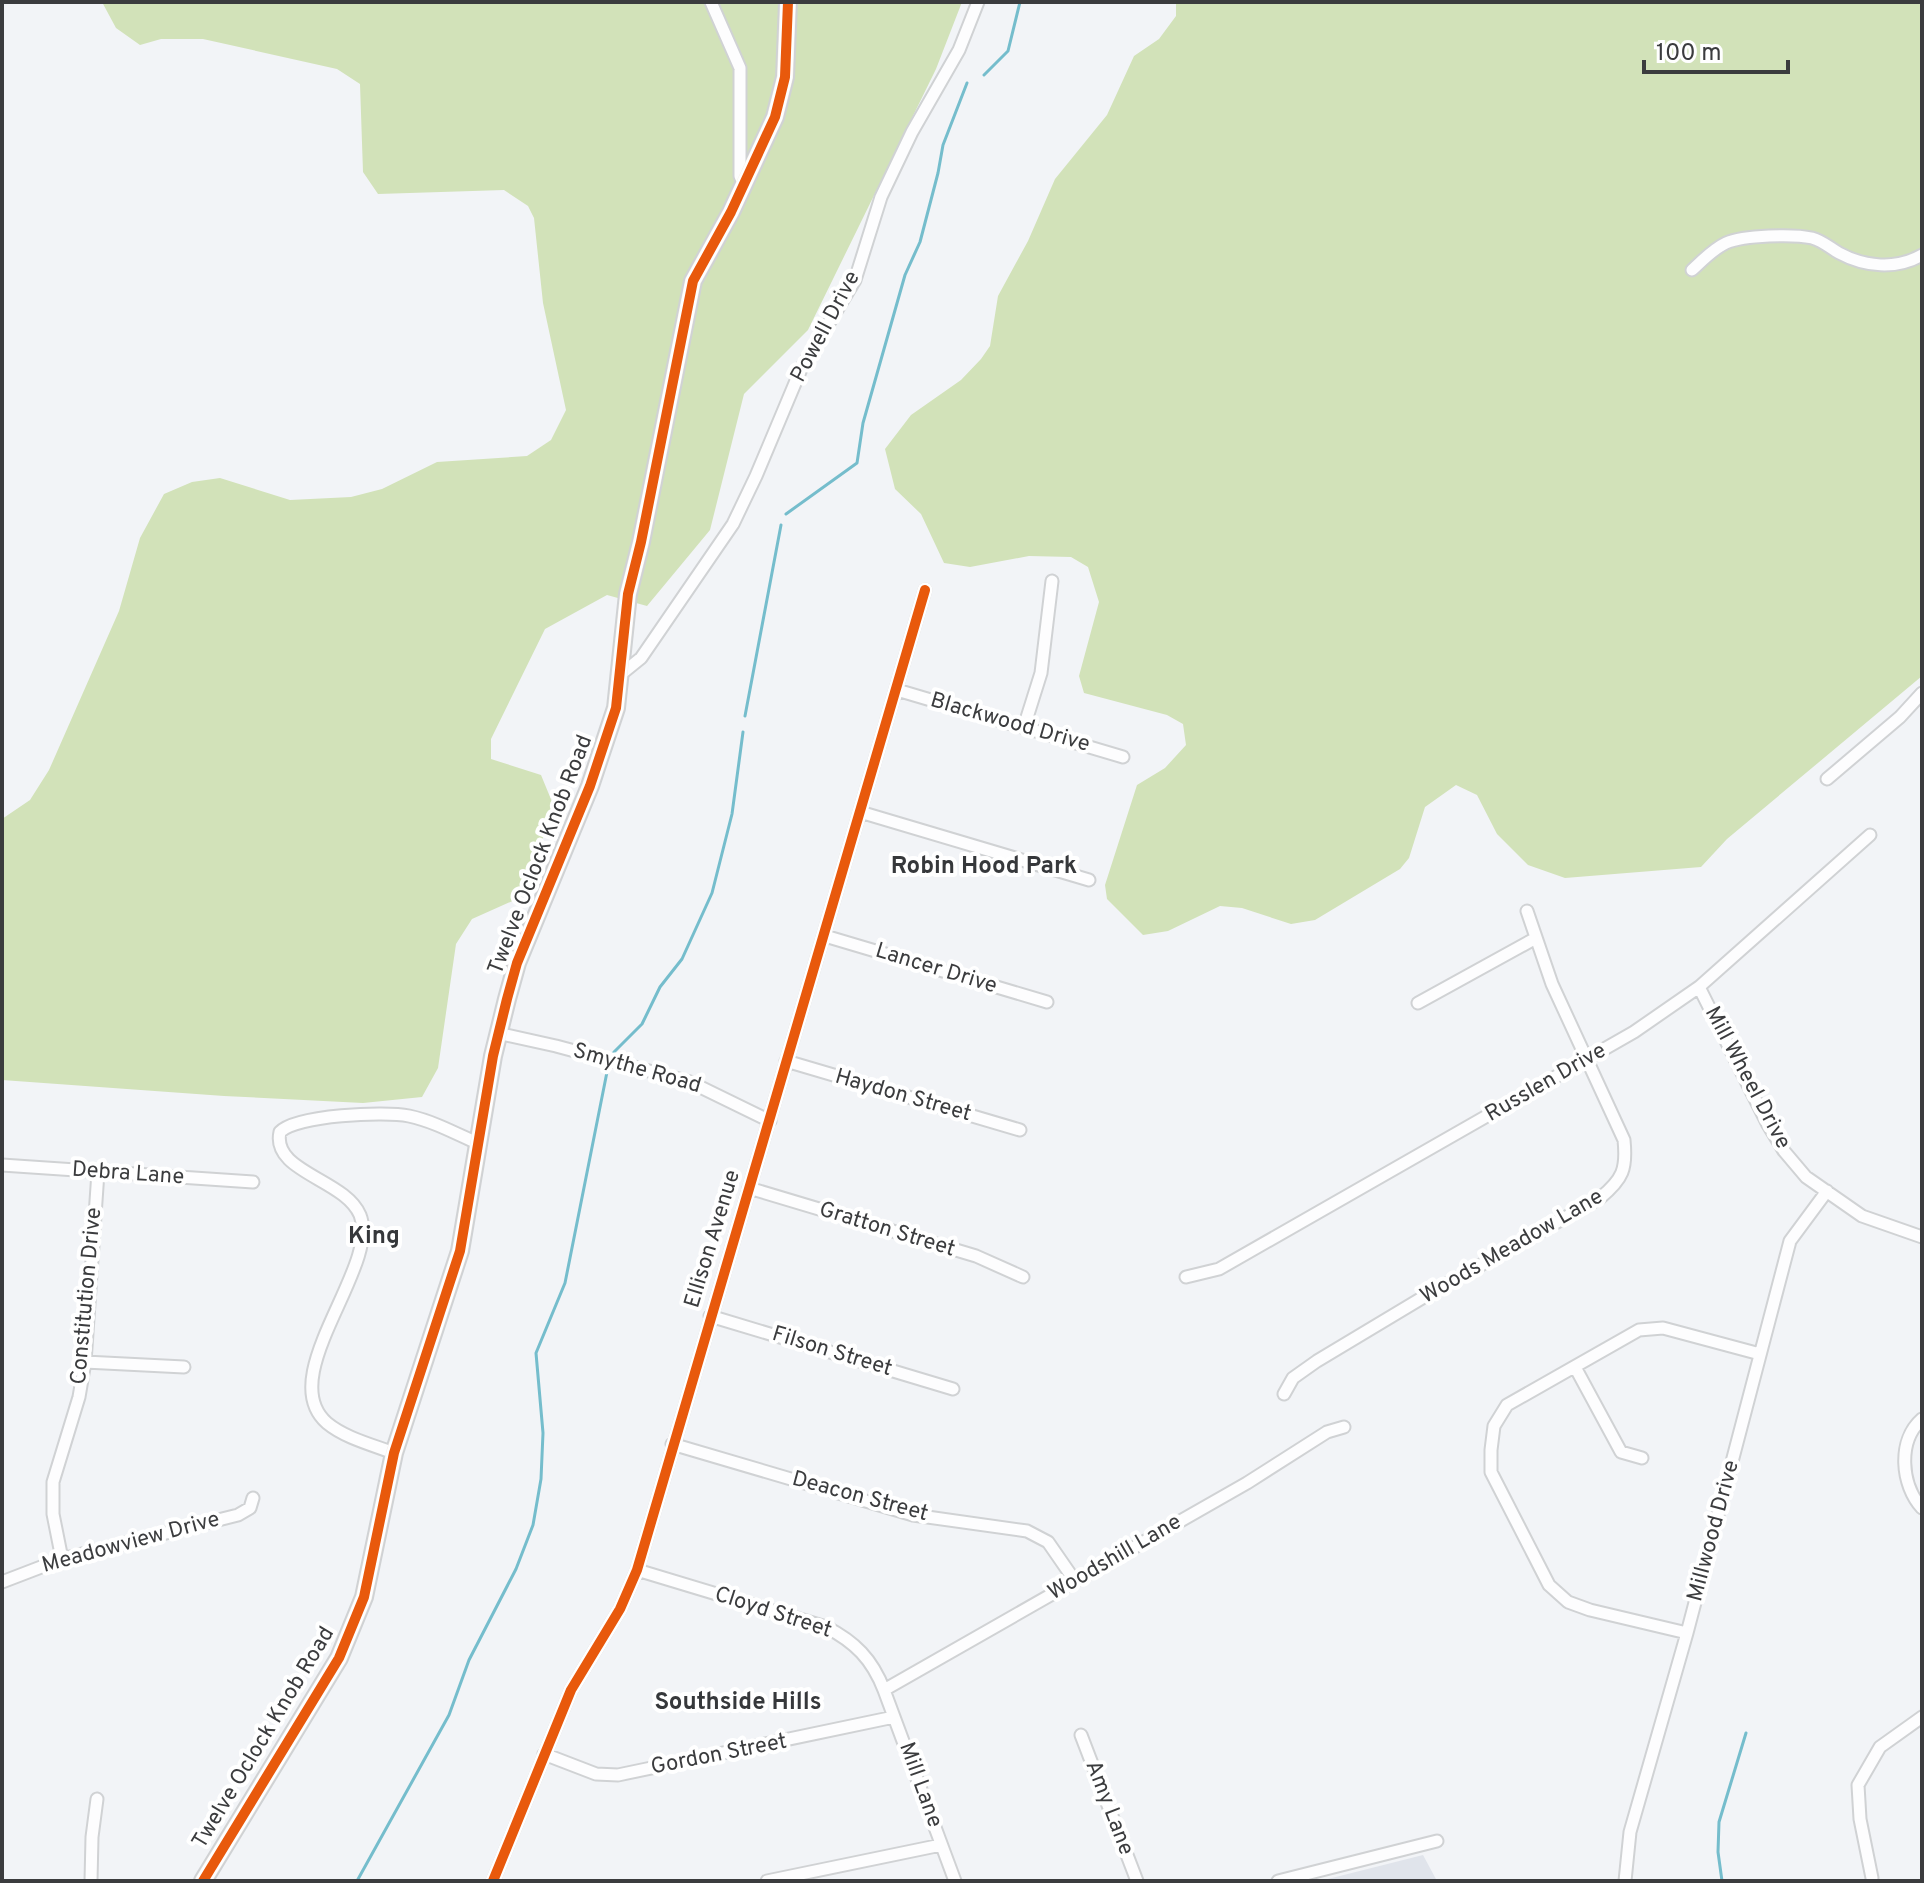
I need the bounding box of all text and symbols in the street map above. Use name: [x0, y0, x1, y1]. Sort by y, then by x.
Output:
scale bar: [1644, 24, 1788, 74]
text: 100 m: [1656, 39, 1722, 69]
street label: Powell Drive: [785, 267, 867, 387]
street label: Blackwood Drive: [927, 687, 1093, 759]
street label: Twelve Oclock Knob Road: [483, 731, 599, 979]
district label: Robin Hood Park: [891, 852, 1077, 882]
street label: Lancer Drive: [872, 938, 1000, 1000]
street label: Mill Wheel Drive: [1698, 1002, 1796, 1154]
street label: Smythe Road: [570, 1038, 704, 1100]
street label: Russlen Drive: [1481, 1038, 1611, 1128]
street label: Haydon Street: [832, 1064, 974, 1128]
street label: Debra Lane: [71, 1157, 185, 1191]
street label: Ellison Avenue: [679, 1167, 747, 1311]
street label: Woods Meadow Lane: [1416, 1184, 1608, 1310]
street label: Gratton Street: [816, 1196, 958, 1264]
street label: Constitution Drive: [66, 1206, 108, 1386]
district label: King: [348, 1222, 400, 1252]
street label: Filson Street: [769, 1321, 895, 1383]
street label: Millwood Drive: [1682, 1457, 1746, 1605]
street label: Deacon Street: [789, 1466, 931, 1528]
street label: Meadowview Drive: [39, 1506, 223, 1580]
street label: Woodshill Lane: [1044, 1509, 1186, 1607]
street label: Cloyd Street: [711, 1581, 835, 1645]
street label: Twelve Oclock Knob Road: [187, 1622, 341, 1854]
district label: Southside Hills: [655, 1688, 821, 1718]
street label: Gordon Street: [649, 1729, 789, 1781]
street label: Mill Lane: [892, 1739, 948, 1831]
street label: Amy Lane: [1079, 1757, 1139, 1859]

